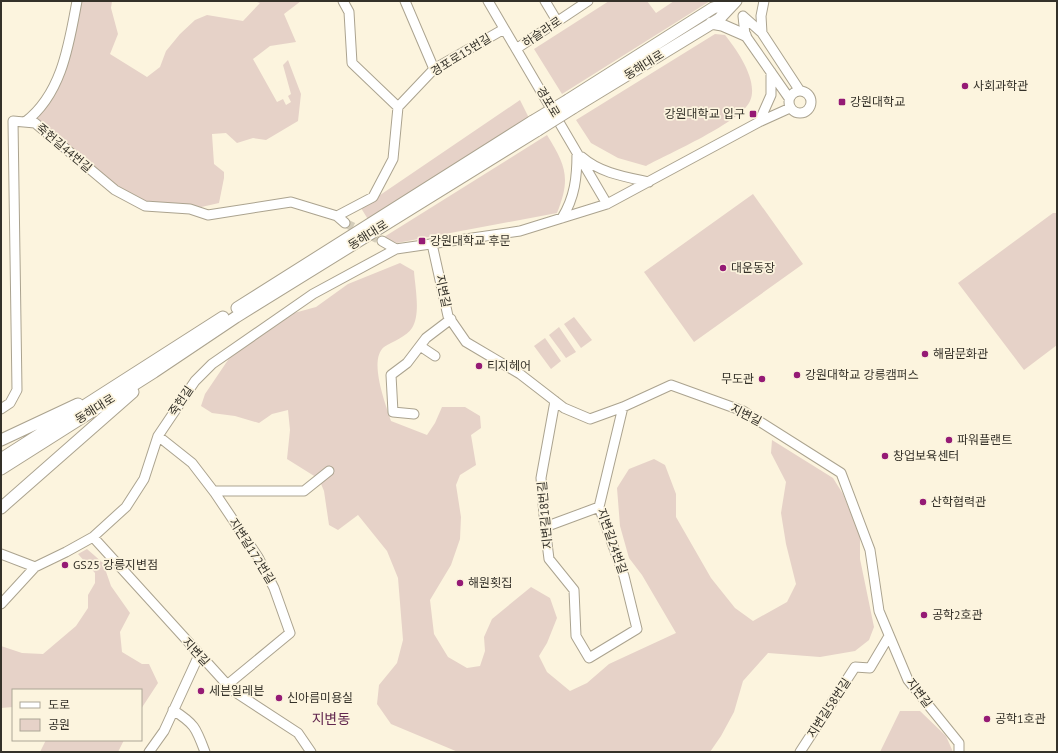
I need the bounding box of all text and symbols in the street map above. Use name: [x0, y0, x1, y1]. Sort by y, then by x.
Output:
street label: 하슬라로: [519, 13, 564, 50]
street label: 경포로15번길: [428, 30, 494, 79]
street label: 동해대로: [621, 47, 666, 83]
place label: 사회과학관: [973, 78, 1028, 93]
marker: 사회과학관: [960, 81, 970, 91]
street label: 경포로: [533, 84, 563, 120]
place label: 강원대학교: [850, 94, 905, 109]
marker: 강원대학교: [837, 97, 847, 107]
place label: 강원대학교 입구: [665, 106, 745, 121]
marker: 강원대학교 입구: [748, 109, 758, 119]
street label: 죽헌길44번길: [33, 120, 95, 175]
street label: 동해대로: [345, 217, 390, 253]
place label: 강원대학교 후문: [430, 233, 511, 248]
marker: 강원대학교 후문: [417, 236, 427, 246]
place label: 대운동장: [731, 260, 775, 275]
marker: 대운동장: [718, 263, 728, 273]
street label: 지변길: [433, 273, 454, 309]
place label: 해람문화관: [933, 346, 988, 361]
marker: 해람문화관: [920, 349, 930, 359]
place label: 티지헤어: [487, 358, 531, 373]
marker: 티지헤어: [474, 361, 484, 371]
place label: 강원대학교 강릉캠퍼스: [805, 367, 919, 382]
marker: 강원대학교 강릉캠퍼스: [792, 370, 802, 380]
place label: 무도관: [721, 371, 754, 386]
marker: 무도관: [757, 374, 767, 384]
street label: 죽헌길: [165, 383, 196, 419]
street label: 동해대로: [72, 391, 117, 427]
street label: 지변길: [728, 400, 764, 429]
place label: 파워플랜트: [957, 432, 1012, 447]
marker: 파워플랜트: [944, 435, 954, 445]
place label: 창업보육센터: [893, 448, 959, 463]
marker: 창업보육센터: [880, 451, 890, 461]
street label: 지변길18번길: [534, 480, 555, 550]
place label: 산학협력관: [931, 494, 986, 509]
marker: 산학협력관: [918, 497, 928, 507]
street label: 지변길24번길: [594, 506, 631, 576]
street label: 지변길172번길: [226, 515, 279, 586]
place label: GS25 강릉지변점: [73, 557, 158, 572]
marker: GS25 강릉지변점: [60, 560, 70, 570]
place label: 해원횟집: [468, 575, 512, 590]
marker: 해원횟집: [455, 578, 465, 588]
place label: 공학2호관: [932, 607, 983, 622]
marker: 공학2호관: [919, 610, 929, 620]
street label: 지변길: [180, 634, 213, 669]
street label: 지변길58번길: [804, 675, 853, 740]
street label: 지변길: [903, 675, 935, 710]
place label: 세븐일레븐: [209, 683, 264, 698]
marker: 세븐일레븐: [196, 686, 206, 696]
legend: [12, 689, 142, 741]
place label: 신아름미용실: [287, 690, 353, 705]
marker: 신아름미용실: [274, 693, 284, 703]
text: 도로: [48, 697, 70, 712]
district label: 지변동: [312, 710, 350, 728]
place label: 공학1호관: [995, 711, 1046, 726]
marker: 공학1호관: [982, 714, 992, 724]
text: 공원: [48, 717, 70, 732]

